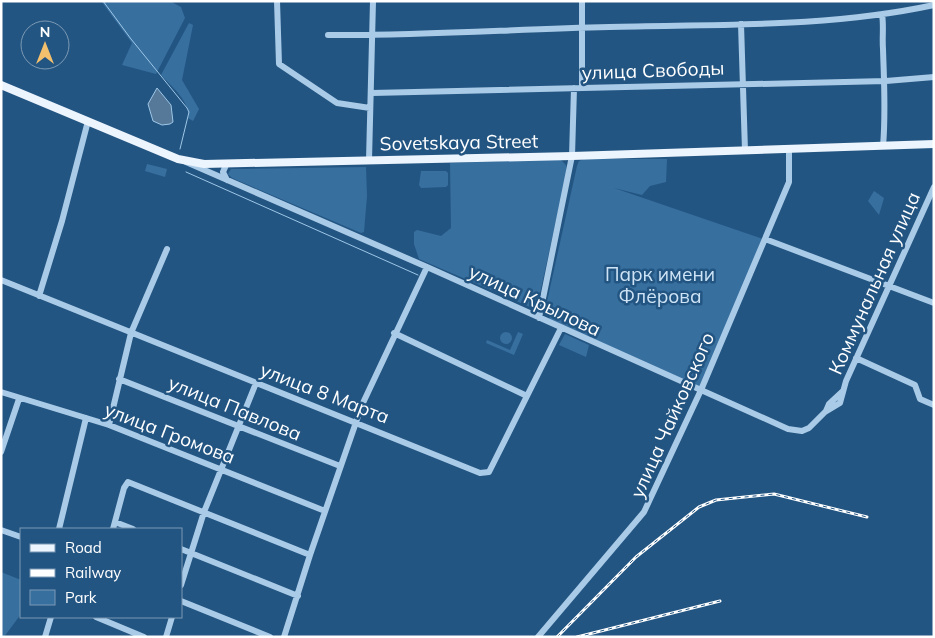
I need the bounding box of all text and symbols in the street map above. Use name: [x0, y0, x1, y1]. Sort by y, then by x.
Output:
north arrow: [20, 20, 70, 70]
text: N: [40, 23, 50, 41]
street label: улица Свободы: [581, 56, 725, 84]
street label: Sovetskaya Street: [379, 129, 539, 155]
street label: Коммунальная улица: [823, 188, 925, 378]
street label: улица Крылова: [465, 259, 605, 341]
park label: Парк имени Флёрова: [605, 262, 715, 308]
street label: улица Чайковского: [625, 329, 719, 501]
street label: улица 8 Марта: [257, 357, 393, 429]
street label: улица Павлова: [165, 370, 305, 446]
street label: улица Громова: [101, 397, 239, 469]
legend: [20, 528, 182, 618]
text: Road: [65, 538, 102, 557]
text: Railway: [65, 563, 121, 582]
text: Park: [65, 588, 97, 607]

